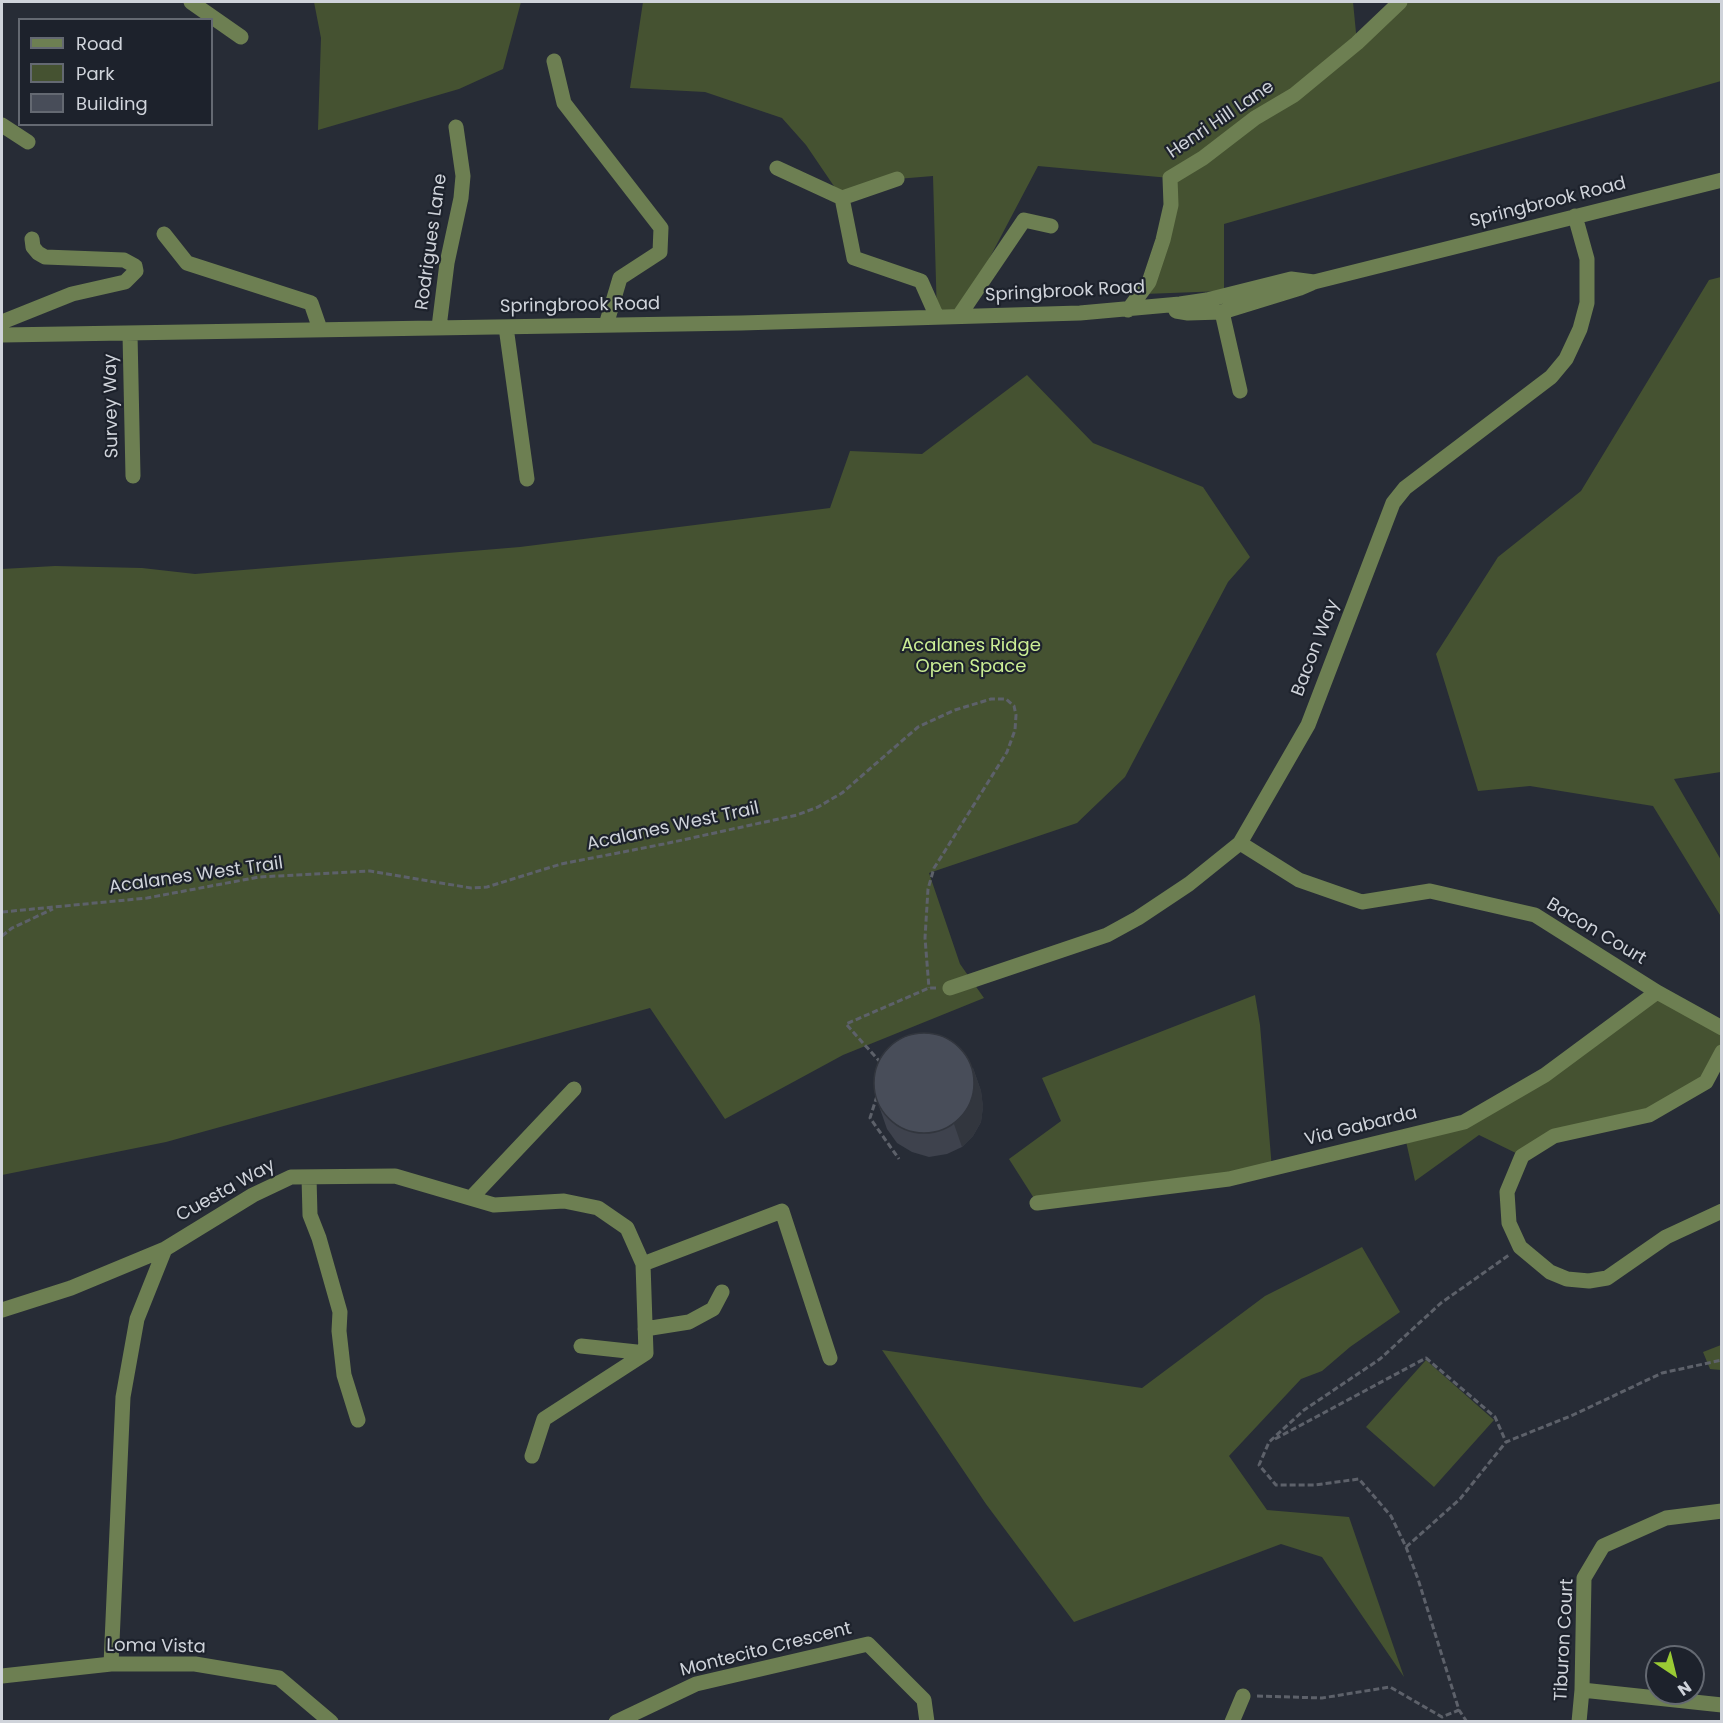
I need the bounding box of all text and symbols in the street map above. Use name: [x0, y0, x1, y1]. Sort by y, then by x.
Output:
legend: [18, 18, 213, 126]
text: Road: [76, 31, 123, 56]
text: Park: [76, 61, 115, 86]
street label: Henri Hill Lane: [1163, 76, 1279, 164]
text: Building: [76, 91, 148, 116]
street label: Rodrigues Lane: [412, 172, 452, 312]
street label: Springbrook Road: [1468, 173, 1628, 233]
street label: Springbrook Road: [984, 277, 1146, 307]
street label: Springbrook Road: [500, 294, 660, 318]
street label: Survey Way: [100, 353, 124, 459]
street label: Bacon Way: [1288, 597, 1344, 699]
park label: Acalanes Ridge Open Space: [901, 635, 1041, 678]
street label: Acalanes West Trail: [585, 798, 761, 856]
street label: Acalanes West Trail: [108, 853, 284, 899]
street label: Bacon Court: [1542, 894, 1650, 970]
street label: Via Gabarda: [1303, 1103, 1419, 1151]
street label: Cuesta Way: [173, 1155, 279, 1227]
street label: Tiburon Court: [1551, 1578, 1579, 1702]
street label: Montecito Crescent: [678, 1618, 854, 1682]
street label: Loma Vista: [106, 1635, 206, 1659]
north arrow: [1645, 1645, 1705, 1705]
text: N: [1673, 1676, 1696, 1701]

